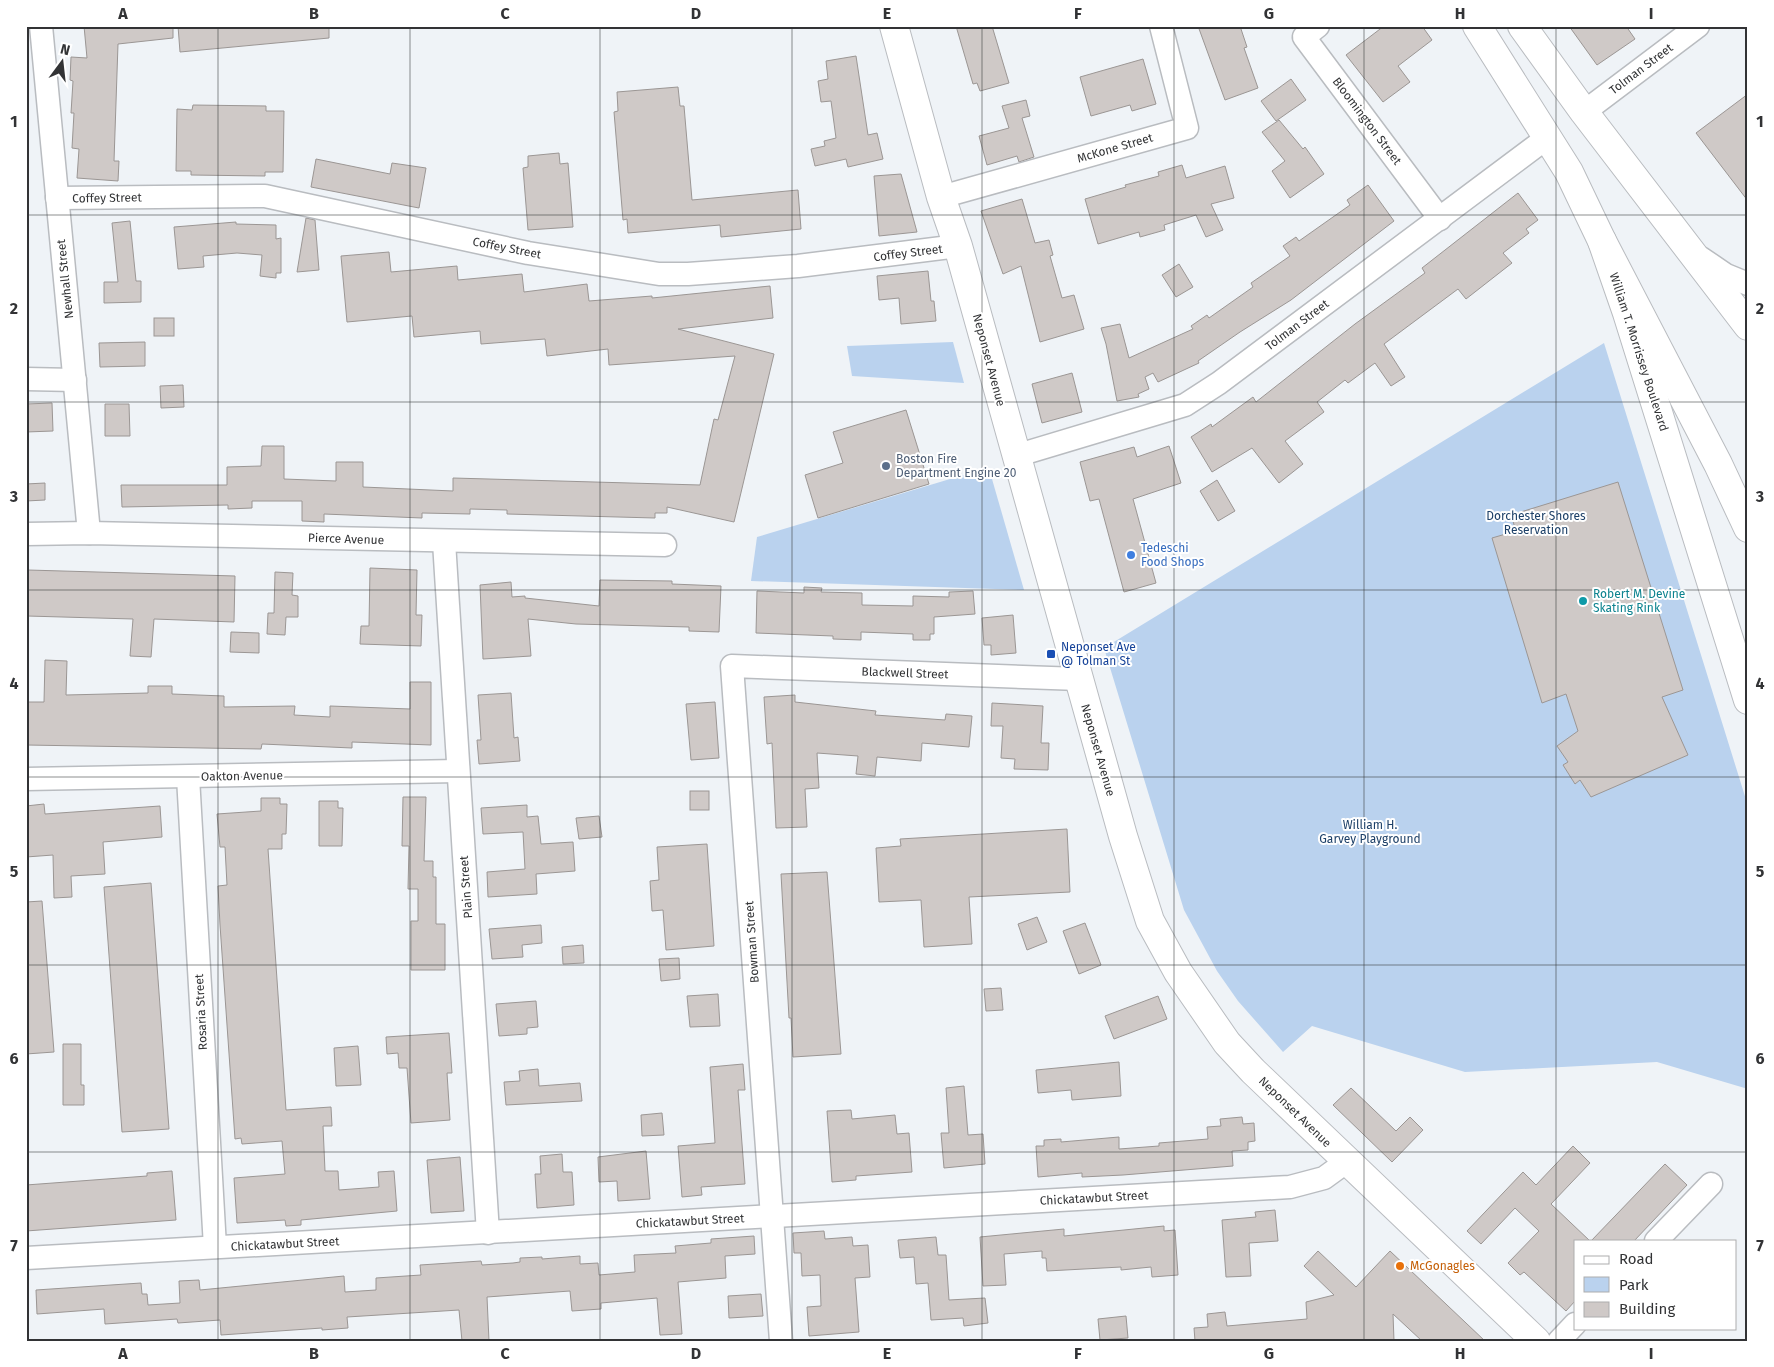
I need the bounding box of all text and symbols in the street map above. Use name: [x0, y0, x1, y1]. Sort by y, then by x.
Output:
text: A: [117, 4, 128, 23]
text: B: [309, 4, 319, 23]
text: C: [500, 4, 510, 23]
text: D: [691, 4, 701, 23]
text: E: [883, 4, 891, 23]
text: F: [1074, 4, 1082, 23]
text: G: [1264, 4, 1274, 23]
text: H: [1455, 4, 1465, 23]
text: I: [1649, 4, 1653, 23]
north arrow: [38, 38, 88, 88]
street label: Tolman Street: [1607, 40, 1676, 97]
text: N: [59, 41, 72, 59]
street label: Bloomington Street: [1330, 75, 1405, 168]
text: 1: [10, 112, 18, 131]
text: 1: [1756, 112, 1764, 131]
street label: McKone Street: [1075, 130, 1155, 166]
street label: Coffey Street: [72, 190, 143, 206]
street label: Coffey Street: [472, 234, 543, 262]
street label: Newhall Street: [54, 238, 76, 319]
street label: Coffey Street: [873, 242, 944, 264]
street label: William T. Morrissey Boulevard: [1607, 271, 1671, 433]
street label: Tolman Street: [1263, 296, 1332, 353]
text: 2: [10, 299, 18, 318]
text: 2: [1756, 299, 1764, 318]
street label: Neponset Avenue: [970, 312, 1008, 408]
place label: Boston Fire Department Engine 20: [896, 452, 1017, 480]
marker: Boston Fire Department Engine 20: [880, 460, 892, 472]
text: 3: [9, 487, 18, 506]
text: 3: [1755, 487, 1764, 506]
park label: Dorchester Shores Reservation: [1486, 509, 1586, 537]
street label: Pierce Avenue: [308, 531, 384, 547]
place label: Tedeschi Food Shops: [1141, 541, 1205, 569]
marker: Tedeschi Food Shops: [1125, 549, 1137, 561]
place label: Robert M. Devine Skating Rink: [1593, 587, 1685, 615]
marker: Robert M. Devine Skating Rink: [1577, 595, 1589, 607]
place label: Neponset Ave @ Tolman St: [1061, 640, 1136, 668]
marker: Neponset Ave @ Tolman St: [1045, 648, 1057, 660]
street label: Blackwell Street: [861, 664, 949, 682]
text: 4: [9, 674, 19, 693]
text: 4: [1755, 674, 1765, 693]
street label: Neponset Avenue: [1078, 702, 1118, 798]
street label: Oakton Avenue: [201, 768, 283, 784]
park label: William H. Garvey Playground: [1319, 818, 1421, 846]
street label: Plain Street: [457, 854, 475, 919]
text: 5: [10, 862, 19, 881]
text: 5: [1756, 862, 1765, 881]
street label: Bowman Street: [742, 900, 762, 984]
street label: Rosaria Street: [192, 973, 210, 1051]
text: 6: [9, 1049, 19, 1068]
text: 6: [1755, 1049, 1765, 1068]
street label: Neponset Avenue: [1256, 1074, 1334, 1150]
street label: Chickatawbut Street: [1039, 1188, 1149, 1208]
street label: Chickatawbut Street: [635, 1211, 745, 1231]
street label: Chickatawbut Street: [230, 1234, 340, 1254]
text: 7: [10, 1236, 18, 1255]
text: 7: [1756, 1236, 1764, 1255]
legend: [1574, 1240, 1736, 1330]
text: Road: [1619, 1250, 1654, 1268]
place label: McGonagles: [1410, 1259, 1475, 1273]
marker: McGonagles: [1394, 1260, 1406, 1272]
text: Park: [1619, 1276, 1649, 1294]
text: Building: [1619, 1300, 1675, 1318]
text: A: [117, 1344, 128, 1363]
text: B: [309, 1344, 319, 1363]
text: C: [500, 1344, 510, 1363]
text: D: [691, 1344, 701, 1363]
text: E: [883, 1344, 891, 1363]
text: F: [1074, 1344, 1082, 1363]
text: G: [1264, 1344, 1274, 1363]
text: H: [1455, 1344, 1465, 1363]
text: I: [1649, 1344, 1653, 1363]

